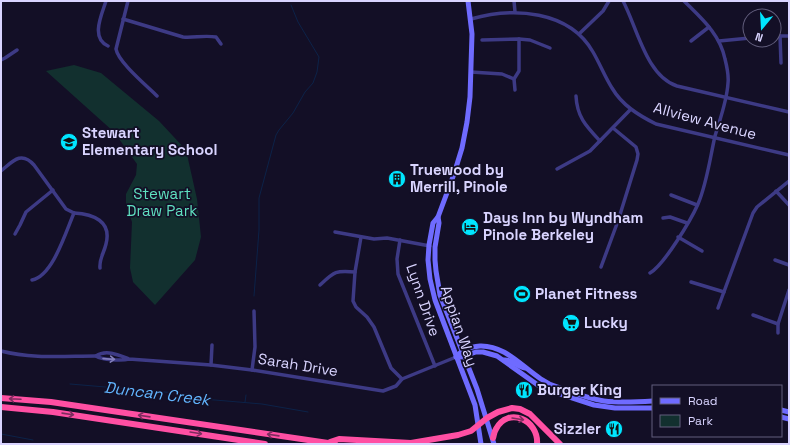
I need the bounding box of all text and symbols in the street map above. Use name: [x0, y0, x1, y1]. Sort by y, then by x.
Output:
north arrow: [742, 8, 782, 48]
text: N: [753, 30, 765, 45]
street label: Allview Avenue: [651, 98, 759, 143]
place label: Stewart Elementary School: [82, 123, 217, 159]
school or university icon: Stewart Elementary School: [59, 132, 79, 152]
place label: Truewood by Merrill, Pinole: [410, 160, 508, 196]
building icon: Truewood by Merrill, Pinole: [387, 169, 407, 189]
park label: Stewart Draw Park: [127, 184, 197, 220]
place label: Days Inn by Wyndham Pinole Berkeley: [483, 208, 643, 244]
hotel icon: Days Inn by Wyndham Pinole Berkeley: [460, 217, 480, 237]
street label: Lynn Drive: [402, 261, 445, 339]
street label: Appian Way: [437, 283, 482, 369]
sports icon: Planet Fitness: [512, 284, 532, 304]
place label: Planet Fitness: [535, 284, 638, 303]
supermarket icon: Lucky: [561, 313, 581, 333]
place label: Lucky: [584, 313, 628, 332]
street label: Sarah Drive: [257, 349, 340, 380]
one-way arrow: [102, 355, 115, 362]
water label: Duncan Creek: [103, 377, 213, 411]
restaurant icon: Burger King: [514, 380, 534, 400]
place label: Burger King: [537, 380, 622, 399]
legend: [652, 385, 782, 437]
text: Road: [688, 393, 717, 409]
one-way arrow: [9, 395, 22, 402]
one-way arrow: [61, 410, 74, 418]
one-way arrow: [138, 412, 151, 420]
text: Park: [688, 413, 713, 429]
one-way arrow: [511, 415, 524, 423]
place label: Sizzler: [554, 419, 601, 438]
restaurant icon: Sizzler: [604, 419, 624, 439]
one-way arrow: [189, 429, 202, 437]
one-way arrow: [267, 431, 280, 439]

